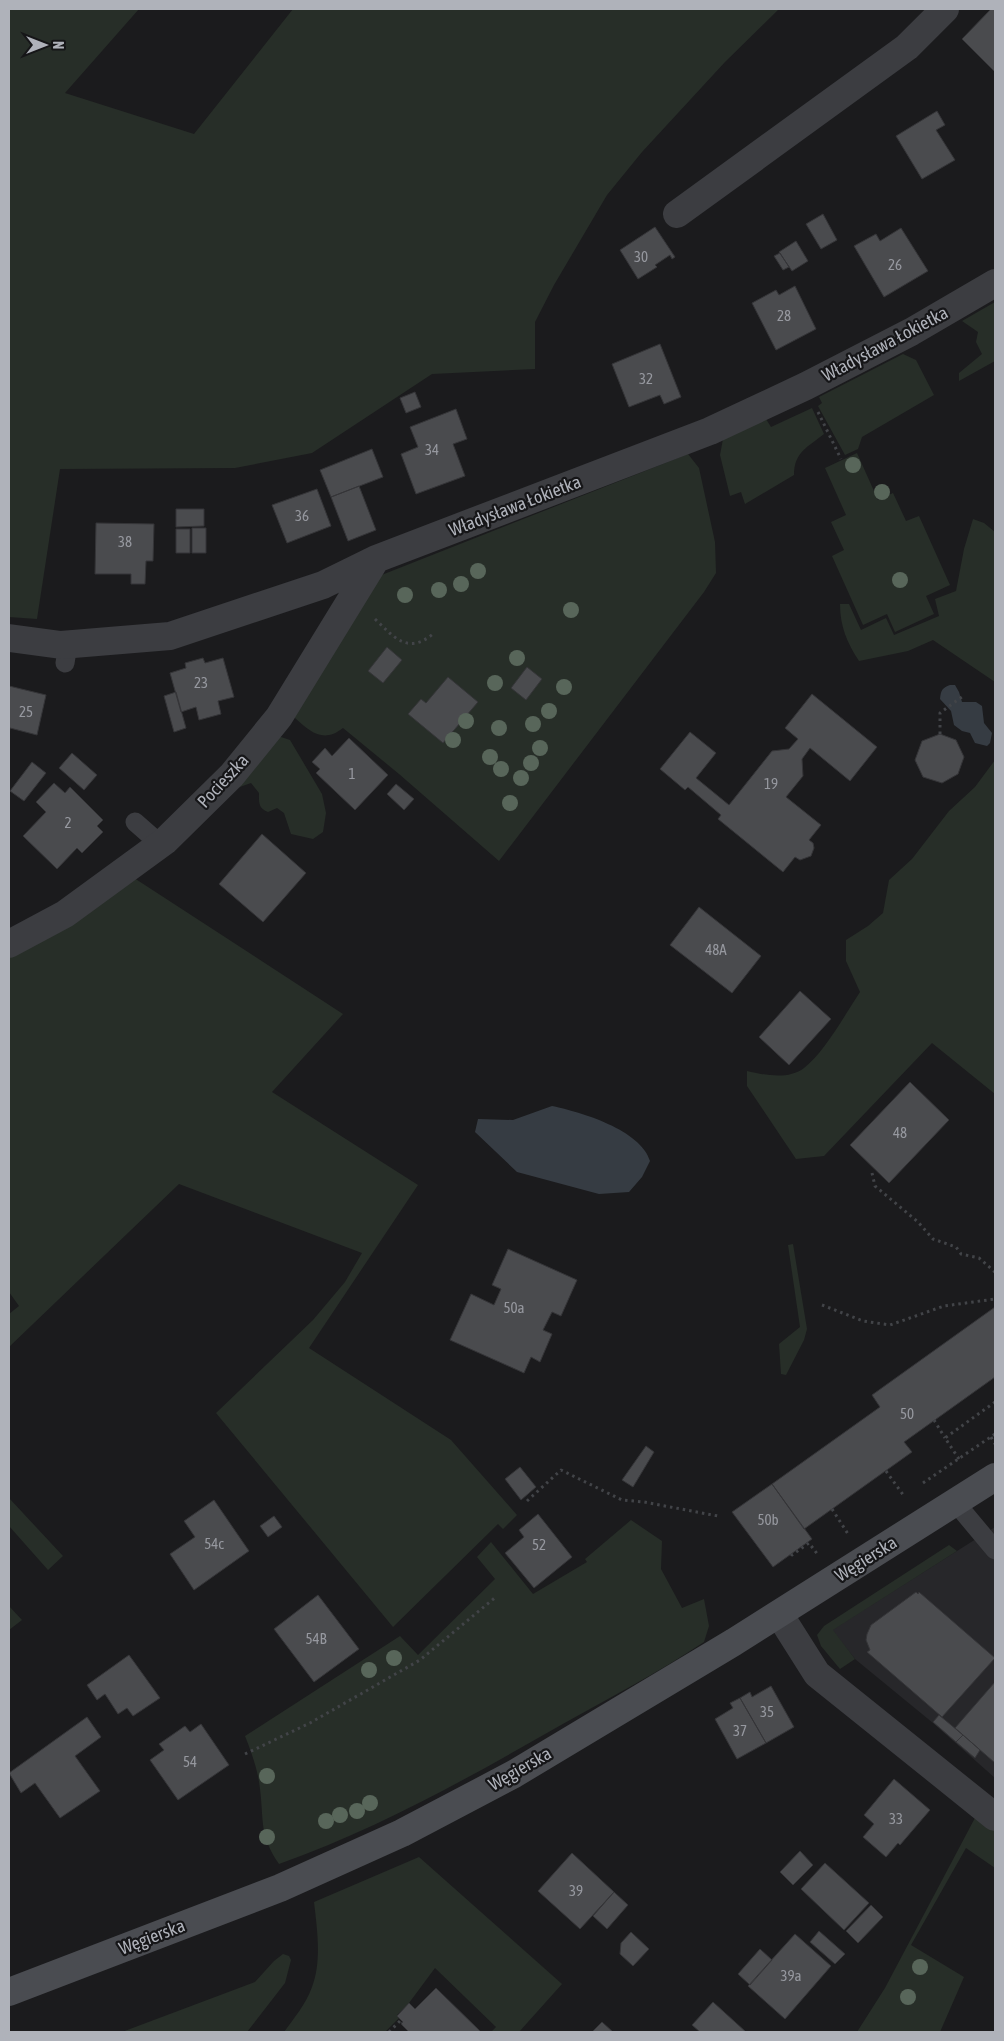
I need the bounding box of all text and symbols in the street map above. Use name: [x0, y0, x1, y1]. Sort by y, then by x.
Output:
north arrow: [20, 20, 70, 70]
text: N: [50, 41, 66, 49]
house number: 30: [634, 248, 648, 265]
house number: 26: [888, 256, 902, 273]
street label: Władysława Łokietka: [818, 302, 951, 386]
house number: 28: [777, 307, 791, 324]
house number: 32: [639, 370, 653, 387]
house number: 34: [425, 441, 439, 458]
street label: Władysława Łokietka: [446, 471, 584, 540]
house number: 36: [295, 507, 309, 524]
house number: 38: [118, 533, 132, 550]
house number: 23: [194, 674, 208, 691]
house number: 25: [19, 703, 33, 720]
street label: Pocieszka: [193, 750, 253, 812]
house number: 1: [348, 765, 356, 782]
house number: 19: [764, 775, 778, 792]
house number: 2: [64, 814, 72, 831]
house number: 48A: [705, 941, 727, 958]
house number: 48: [893, 1124, 907, 1141]
house number: 50a: [503, 1299, 525, 1316]
house number: 50: [900, 1405, 914, 1422]
house number: 50b: [757, 1511, 779, 1528]
street label: Węgierska: [831, 1531, 900, 1586]
house number: 54c: [204, 1535, 224, 1552]
house number: 52: [532, 1536, 546, 1553]
house number: 54B: [305, 1630, 327, 1647]
house number: 35: [760, 1703, 774, 1720]
house number: 37: [733, 1722, 747, 1739]
street label: Węgierska: [485, 1742, 555, 1795]
house number: 54: [183, 1753, 197, 1770]
house number: 33: [889, 1810, 903, 1827]
house number: 39: [569, 1882, 583, 1899]
street label: Węgierska: [116, 1914, 188, 1959]
house number: 39a: [780, 1967, 802, 1984]

